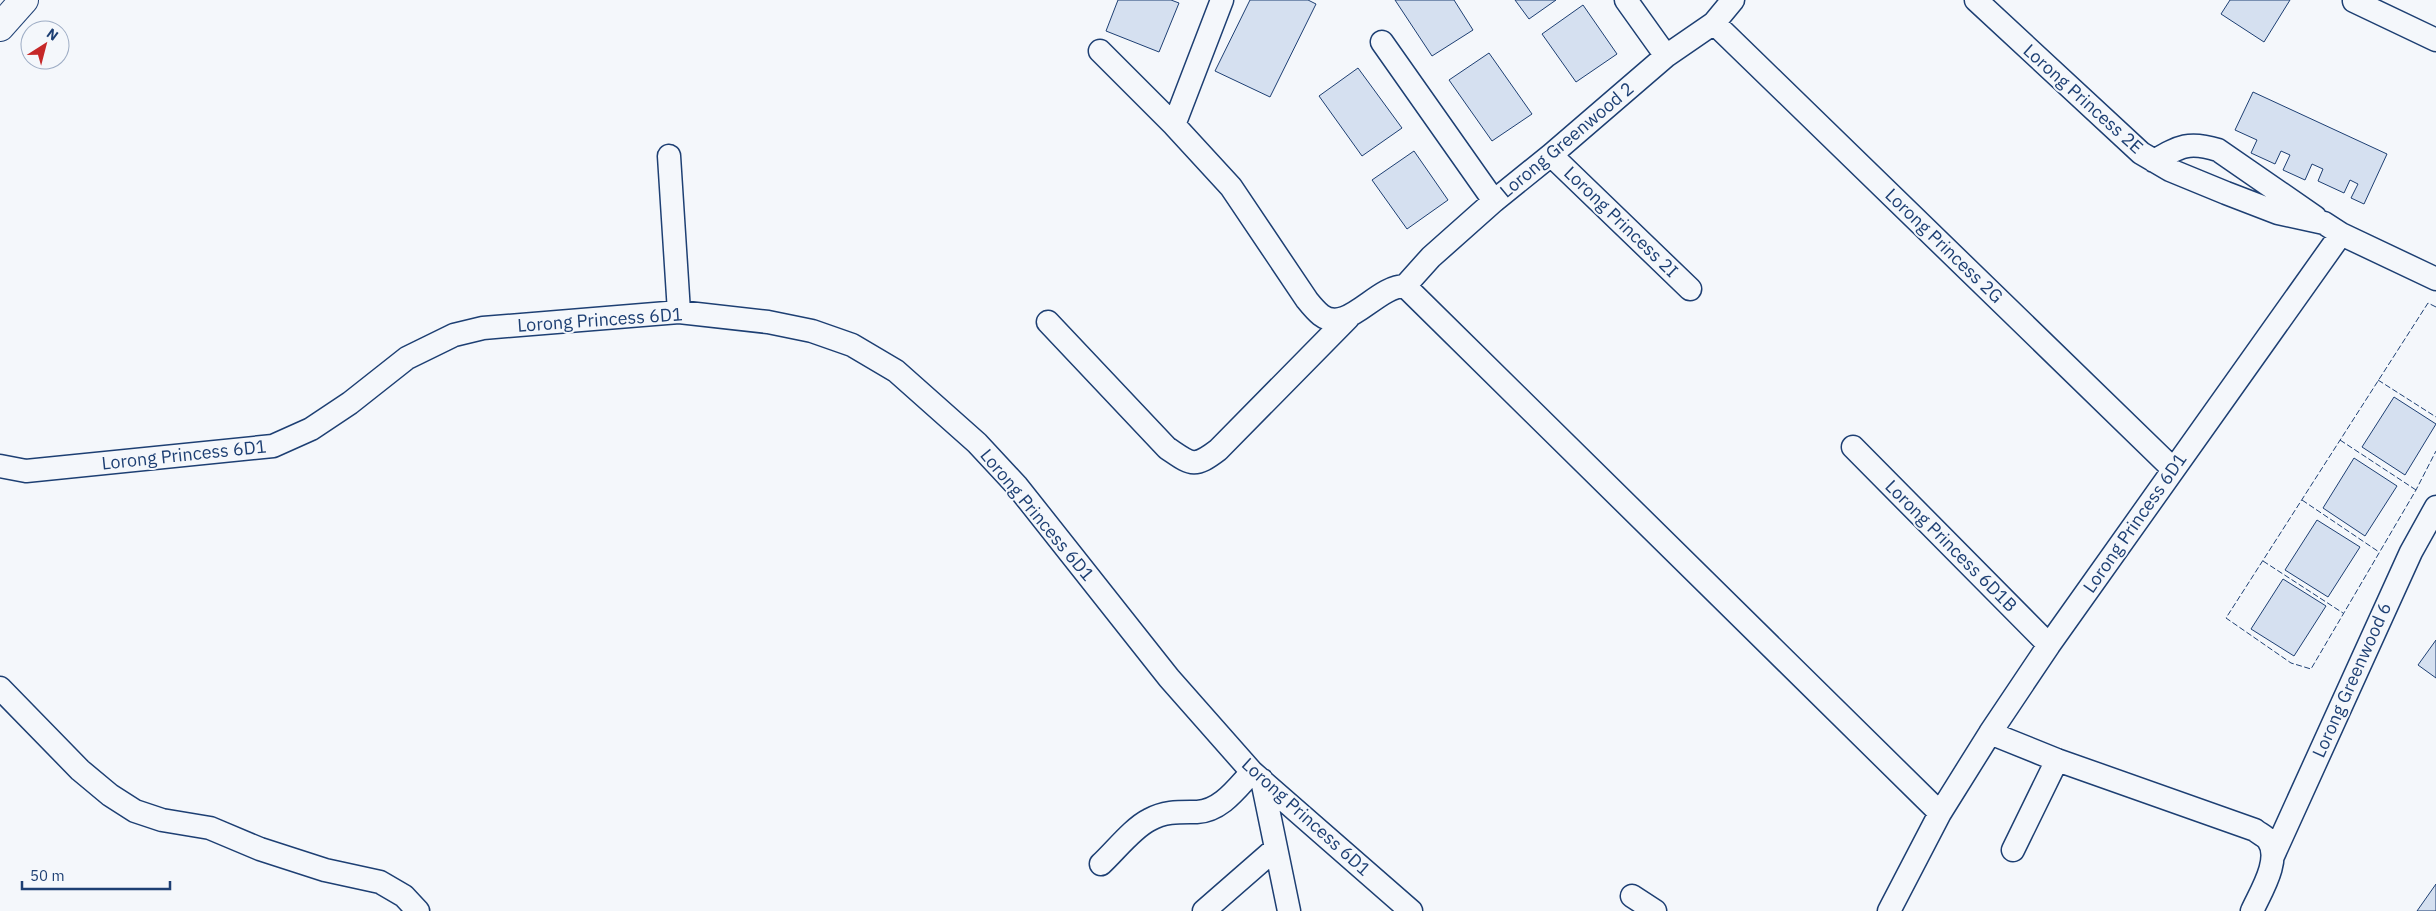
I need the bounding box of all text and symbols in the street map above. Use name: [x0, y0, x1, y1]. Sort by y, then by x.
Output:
north arrow: [20, 20, 70, 70]
text: N: [43, 24, 62, 45]
street label: Lorong Princess 2E: [2019, 39, 2148, 158]
street label: Lorong Greenwood 2: [1495, 77, 1638, 202]
street label: Lorong Princess 2I: [1559, 161, 1683, 282]
street label: Lorong Princess 2G: [1880, 183, 2008, 308]
street label: Lorong Princess 6D1: [516, 302, 683, 337]
street label: Lorong Princess 6D1: [100, 434, 268, 475]
street label: Lorong Princess 6D1: [975, 444, 1099, 586]
street label: Lorong Princess 6D1: [2078, 448, 2192, 597]
street label: Lorong Princess 6D1B: [1880, 475, 2022, 617]
street label: Lorong Greenwood 6: [2307, 598, 2396, 761]
street label: Lorong Princess 6D1: [1237, 753, 1376, 881]
scale bar: [22, 858, 170, 890]
text: 50 m: [30, 866, 65, 885]

